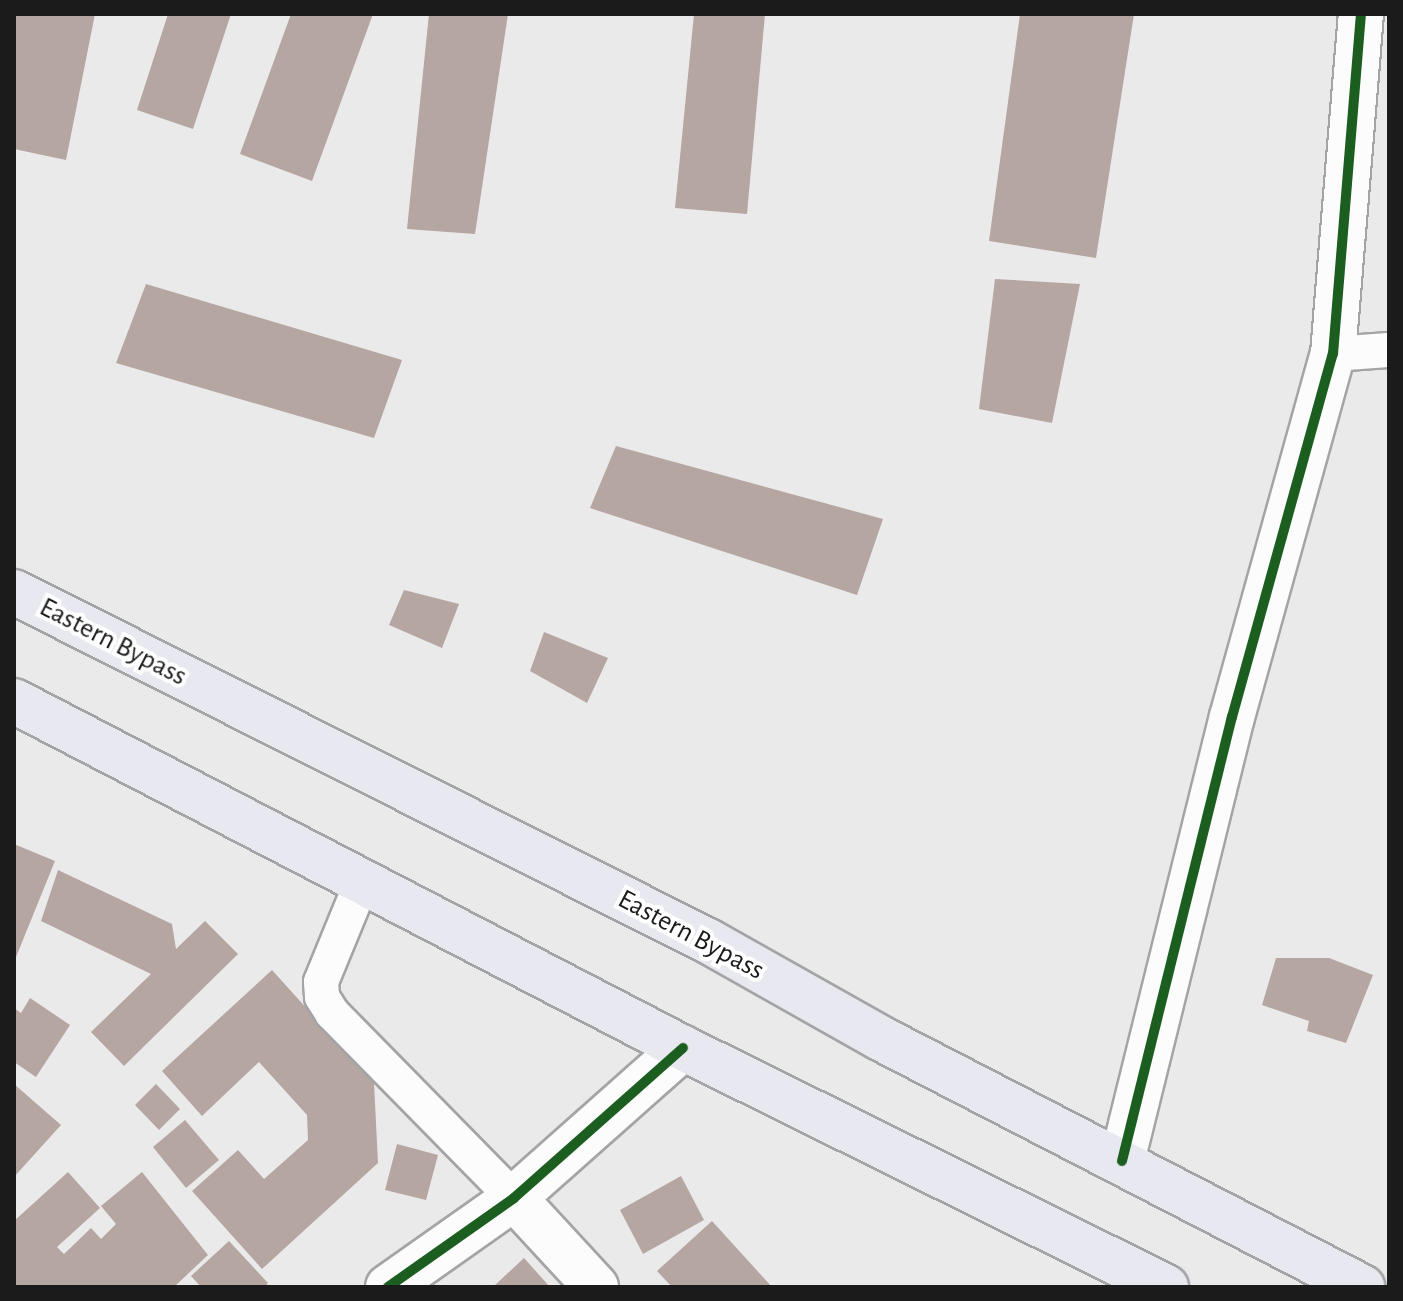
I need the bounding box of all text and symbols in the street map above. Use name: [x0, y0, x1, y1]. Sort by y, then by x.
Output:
street label: Eastern Bypass: [34, 591, 192, 693]
street label: Eastern Bypass: [612, 882, 770, 988]

